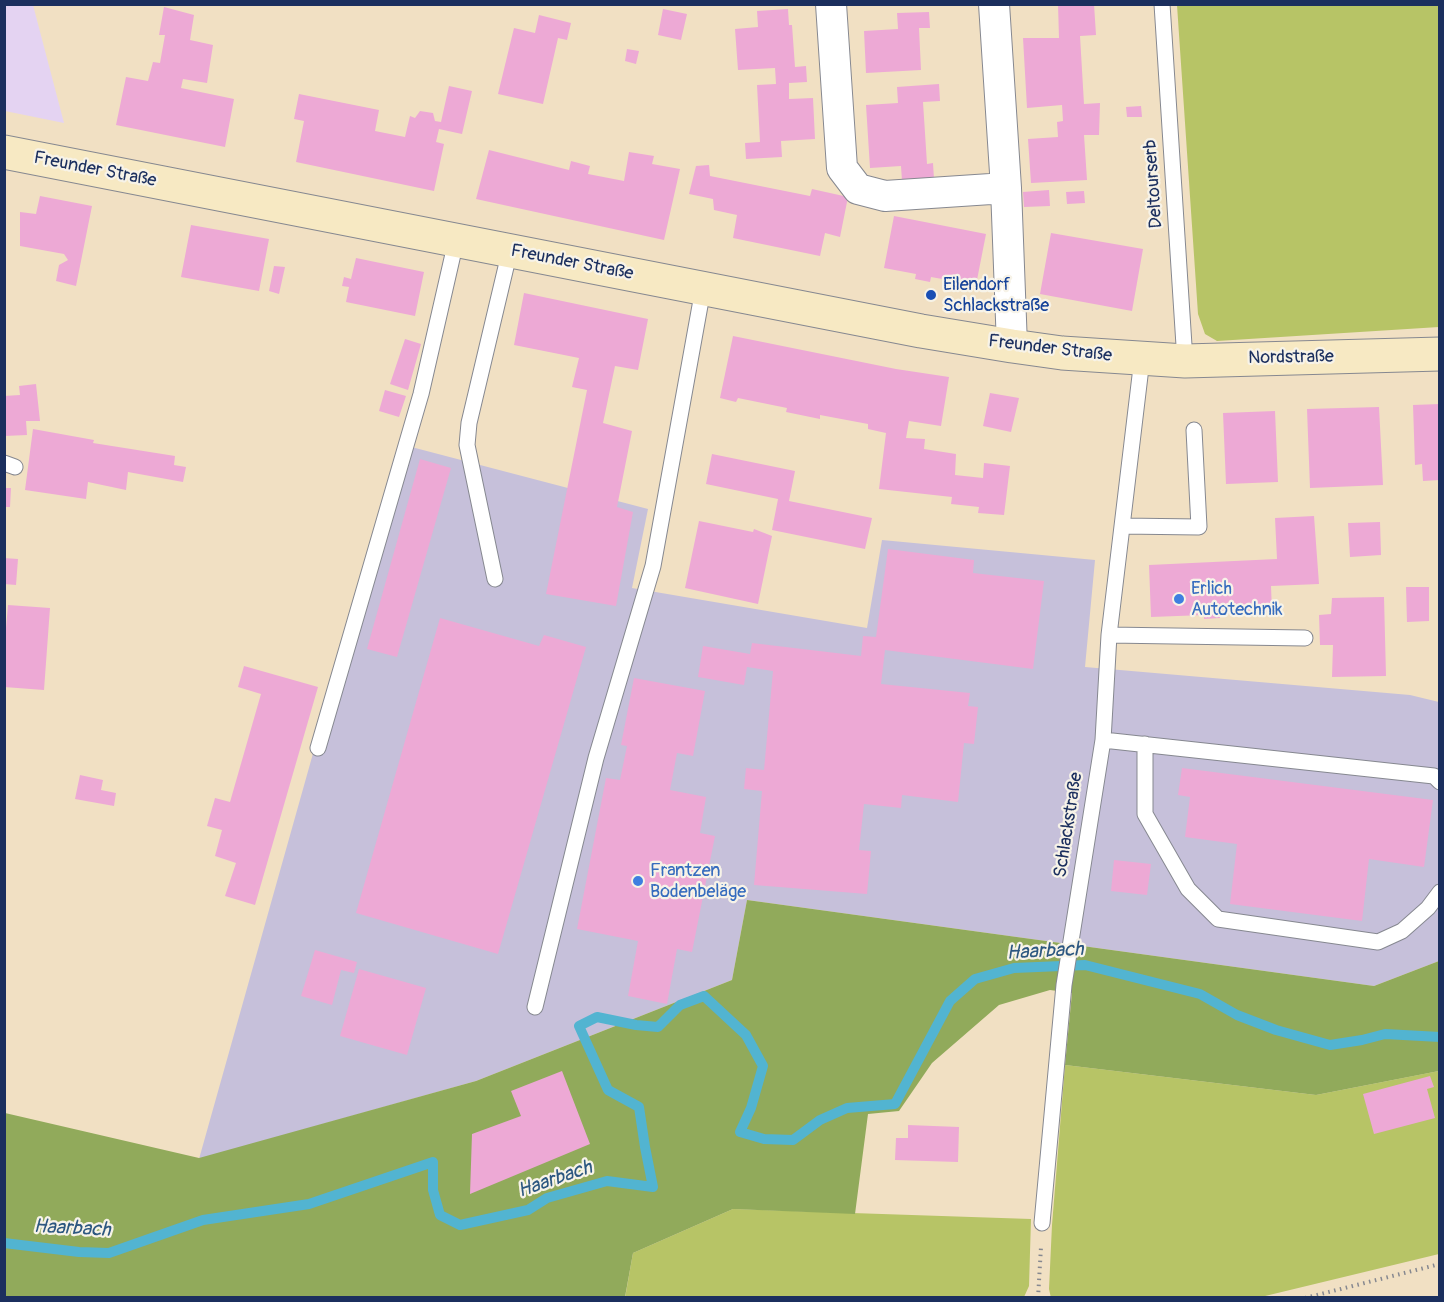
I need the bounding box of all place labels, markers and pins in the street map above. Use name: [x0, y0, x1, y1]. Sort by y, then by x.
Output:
place label: Eilendorf Schlackstraße: [943, 274, 1049, 316]
marker: Eilendorf Schlackstraße: [924, 288, 938, 302]
place label: Erlich Autotechnik: [1191, 578, 1283, 620]
marker: Erlich Autotechnik: [1172, 592, 1186, 606]
place label: Frantzen Bodenbeläge: [650, 860, 746, 902]
marker: Frantzen Bodenbeläge: [631, 874, 645, 888]

